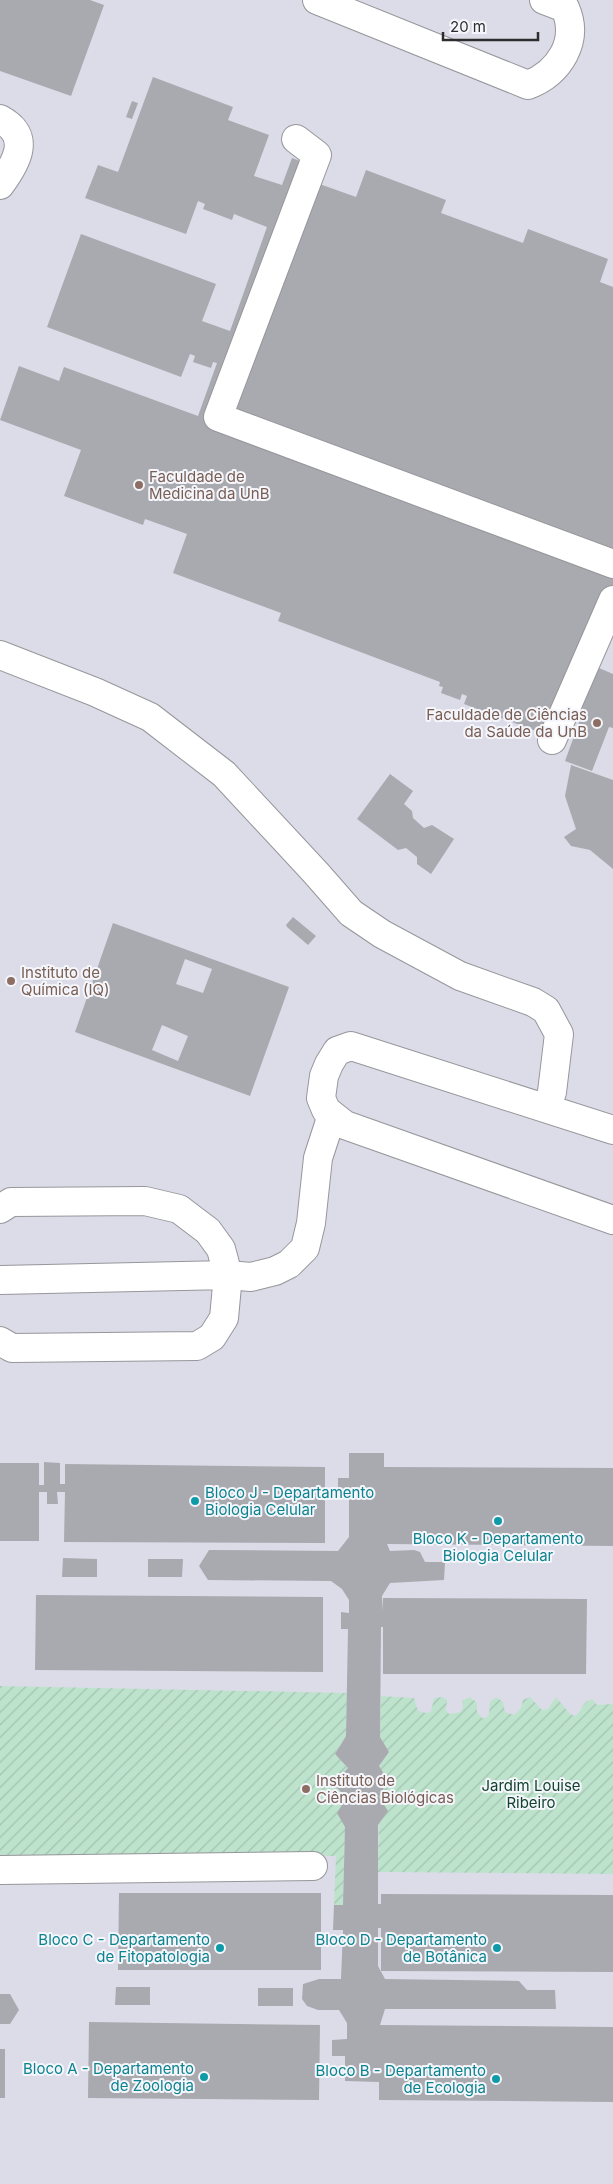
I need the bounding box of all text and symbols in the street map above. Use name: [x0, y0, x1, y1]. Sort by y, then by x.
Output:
scale bar: [443, 10, 538, 42]
text: 20 m: [450, 17, 486, 36]
place label: Faculdade de Medicina da UnB: [149, 467, 269, 503]
marker: Faculdade de Medicina da UnB: [133, 479, 145, 491]
place label: Faculdade de Ciências da Saúde da UnB: [426, 705, 587, 741]
marker: Faculdade de Ciências da Saúde da UnB: [591, 717, 603, 729]
place label: Instituto de Química (IQ): [21, 963, 110, 999]
marker: Instituto de Química (IQ): [5, 975, 17, 987]
place label: Bloco J - Departamento Biologia Celular: [205, 1483, 374, 1519]
marker: Bloco J - Departamento Biologia Celular: [189, 1495, 201, 1507]
marker: Bloco K - Departamento Biologia Celular: [492, 1515, 504, 1527]
place label: Bloco K - Departamento Biologia Celular: [413, 1529, 583, 1565]
place label: Instituto de Ciências Biológicas: [316, 1771, 454, 1807]
park label: Jardim Louise Ribeiro: [481, 1776, 581, 1812]
marker: Instituto de Ciências Biológicas: [300, 1783, 312, 1795]
place label: Bloco C - Departamento de Fitopatologia: [38, 1930, 210, 1966]
place label: Bloco D - Departamento de Botânica: [316, 1930, 487, 1966]
marker: Bloco C - Departamento de Fitopatologia: [214, 1942, 226, 1954]
marker: Bloco D - Departamento de Botânica: [491, 1942, 503, 1954]
place label: Bloco A - Departamento de Zoologia: [23, 2059, 194, 2095]
place label: Bloco B - Departamento de Ecologia: [316, 2061, 486, 2097]
marker: Bloco A - Departamento de Zoologia: [198, 2071, 210, 2083]
marker: Bloco B - Departamento de Ecologia: [490, 2073, 502, 2085]

